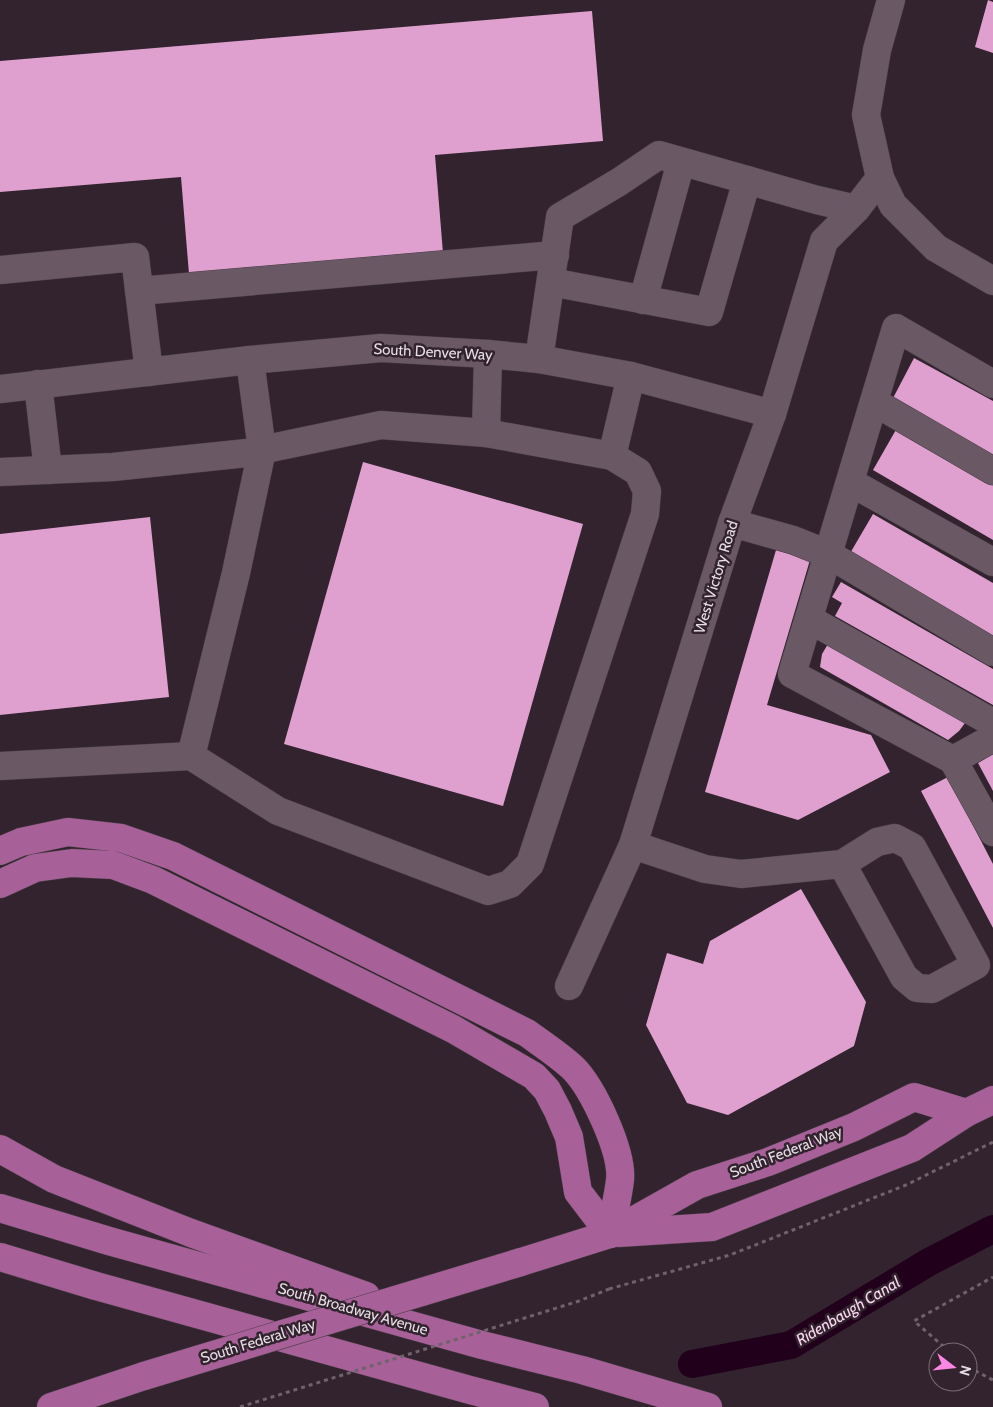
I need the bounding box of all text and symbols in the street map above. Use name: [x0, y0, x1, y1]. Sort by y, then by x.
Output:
street label: South Denver Way: [373, 340, 493, 364]
street label: West Victory Road: [690, 518, 742, 636]
street label: South Federal Way: [727, 1122, 845, 1182]
water label: Ridenbaugh Canal: [793, 1272, 904, 1350]
street label: South Broadway Avenue: [276, 1279, 430, 1339]
street label: South Federal Way: [198, 1315, 318, 1367]
north arrow: [928, 1342, 978, 1392]
text: N: [955, 1363, 976, 1378]

